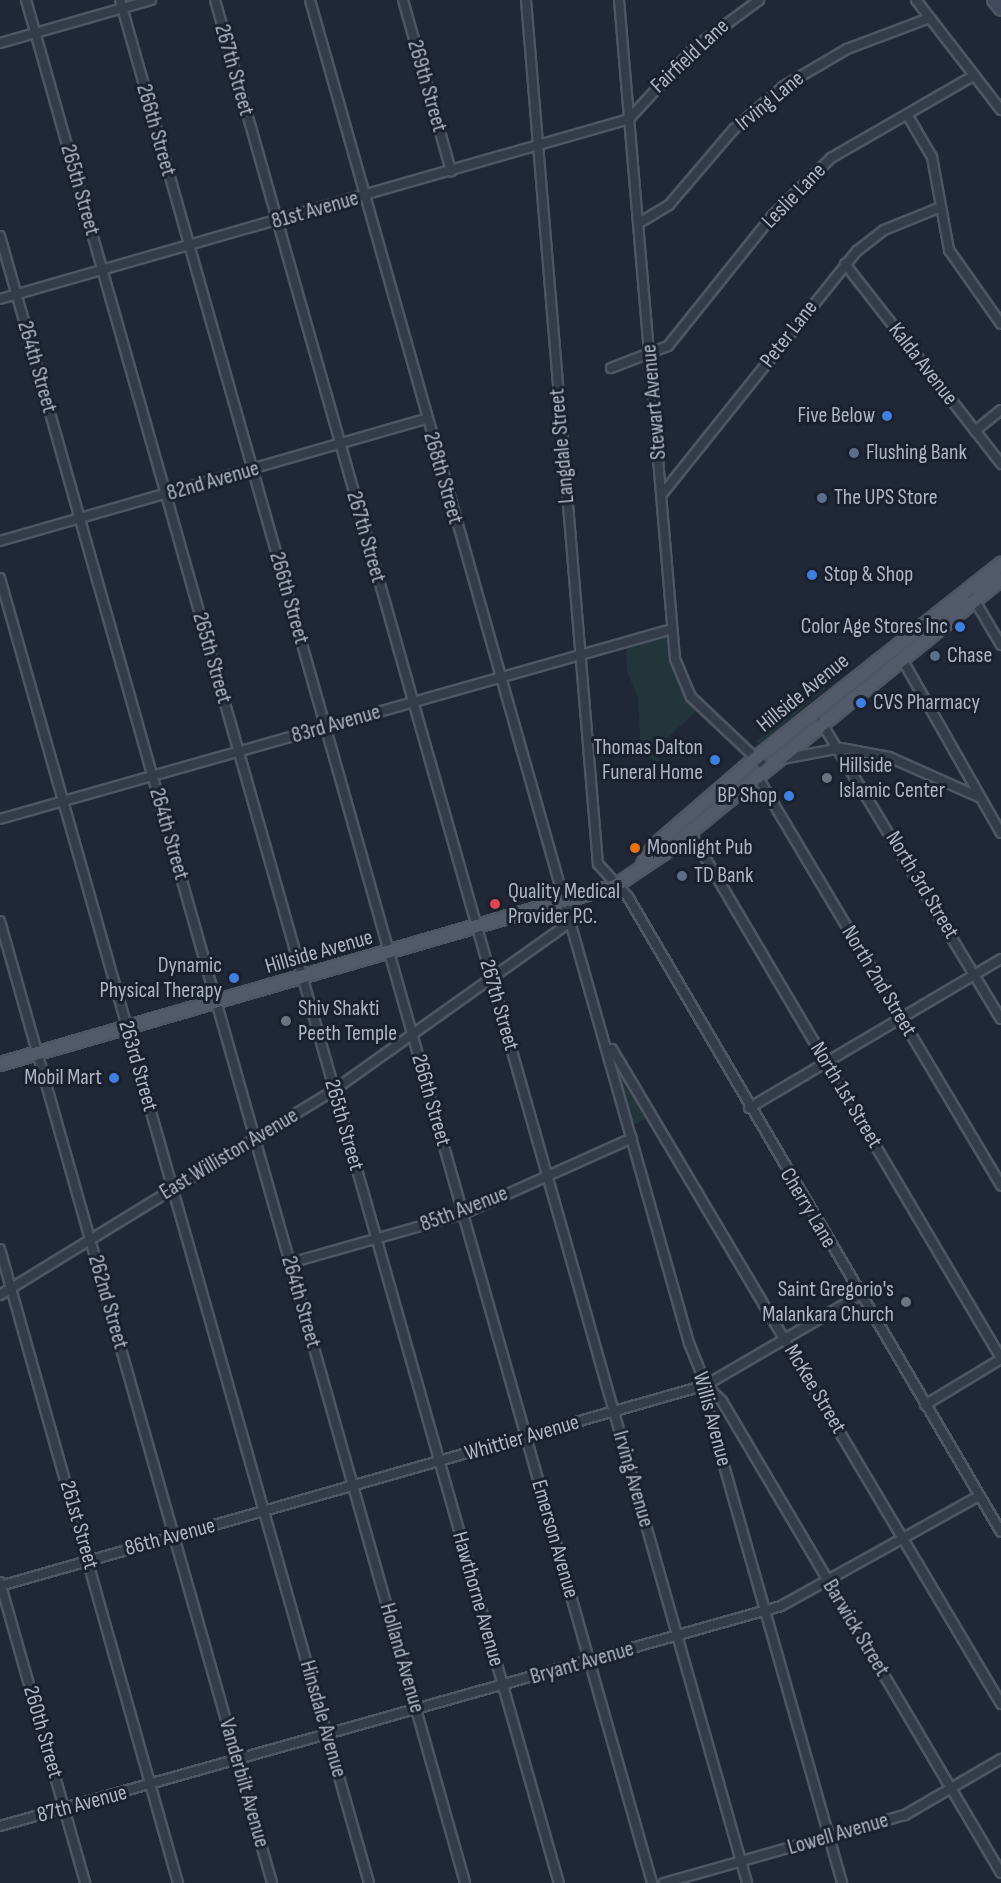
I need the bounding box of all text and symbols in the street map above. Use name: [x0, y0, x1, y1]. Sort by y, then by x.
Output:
street label: Fairfield Lane: [645, 13, 735, 99]
street label: 267th Street: [208, 21, 260, 119]
street label: 269th Street: [401, 37, 453, 135]
street label: Irving Lane: [731, 66, 809, 136]
street label: 266th Street: [130, 81, 182, 179]
street label: 265th Street: [54, 141, 106, 239]
street label: Leslie Lane: [757, 158, 831, 234]
street label: 81st Avenue: [268, 185, 362, 235]
street label: Peter Lane: [755, 295, 823, 373]
street label: 264th Street: [11, 318, 63, 416]
street label: Kalda Avenue: [883, 318, 963, 410]
street label: Stewart Avenue: [636, 343, 672, 461]
street label: Langdale Street: [544, 387, 580, 505]
place label: Five Below: [797, 403, 875, 429]
marker: Five Below: [880, 409, 894, 423]
street label: 268th Street: [417, 429, 469, 527]
place label: Flushing Bank: [866, 440, 967, 466]
marker: Flushing Bank: [847, 446, 861, 460]
street label: 82nd Avenue: [164, 455, 262, 507]
place label: The UPS Store: [834, 485, 938, 511]
street label: 267th Street: [340, 488, 392, 586]
marker: The UPS Store: [815, 491, 829, 505]
street label: 266th Street: [263, 549, 315, 647]
place label: Stop & Shop: [824, 562, 913, 588]
marker: Stop & Shop: [805, 568, 819, 582]
street label: 265th Street: [186, 609, 238, 707]
place label: Color Age Stores Inc: [801, 614, 948, 640]
marker: Color Age Stores Inc: [953, 620, 967, 634]
place label: Chase: [947, 643, 992, 669]
street label: Hillside Avenue: [752, 648, 854, 738]
marker: Chase: [928, 649, 942, 663]
place label: CVS Pharmacy: [873, 690, 980, 716]
marker: CVS Pharmacy: [854, 696, 868, 710]
street label: 83rd Avenue: [288, 699, 384, 749]
place label: Thomas Dalton Funeral Home: [593, 734, 703, 786]
place label: Hillside Islamic Center: [839, 752, 945, 804]
marker: Thomas Dalton Funeral Home: [708, 753, 722, 767]
marker: Hillside Islamic Center: [820, 771, 834, 785]
place label: BP Shop: [717, 783, 777, 809]
street label: 264th Street: [143, 785, 195, 883]
marker: BP Shop: [782, 789, 796, 803]
street label: North 3rd Street: [880, 826, 964, 944]
place label: Moonlight Pub: [647, 835, 753, 861]
marker: Moonlight Pub: [628, 841, 642, 855]
place label: TD Bank: [694, 863, 753, 889]
marker: TD Bank: [675, 869, 689, 883]
place label: Quality Medical Provider P.C.: [508, 878, 620, 930]
marker: Quality Medical Provider P.C.: [486, 895, 504, 913]
street label: North 2nd Street: [836, 921, 922, 1041]
street label: Hillside Avenue: [262, 924, 376, 980]
place label: Dynamic Physical Therapy: [99, 952, 222, 1004]
street label: 267th Street: [473, 956, 525, 1054]
marker: Dynamic Physical Therapy: [227, 971, 241, 985]
place label: Shiv Shakti Peeth Temple: [298, 995, 397, 1046]
marker: Shiv Shakti Peeth Temple: [279, 1014, 293, 1028]
street label: 263rd Street: [112, 1018, 164, 1114]
street label: North 1st Street: [804, 1037, 888, 1153]
street label: 266th Street: [405, 1051, 457, 1149]
place label: Mobil Mart: [24, 1065, 102, 1091]
marker: Mobil Mart: [107, 1071, 121, 1085]
street label: 265th Street: [318, 1076, 370, 1174]
street label: East Williston Avenue: [155, 1102, 303, 1206]
street label: Cherry Lane: [774, 1163, 842, 1253]
street label: 85th Avenue: [416, 1180, 512, 1238]
street label: 262nd Street: [82, 1252, 134, 1352]
street label: 264th Street: [275, 1253, 327, 1351]
place label: Saint Gregorio's Malankara Church: [762, 1276, 894, 1328]
marker: Saint Gregorio's Malankara Church: [899, 1295, 913, 1309]
street label: McKee Street: [778, 1340, 852, 1438]
street label: Willis Avenue: [687, 1369, 737, 1469]
street label: Whittier Avenue: [462, 1409, 582, 1467]
street label: Irving Avenue: [607, 1428, 659, 1530]
street label: Emerson Avenue: [526, 1477, 584, 1601]
street label: 261st Street: [54, 1478, 104, 1572]
street label: 86th Avenue: [122, 1512, 218, 1562]
street label: Hawthorne Avenue: [446, 1529, 510, 1669]
street label: Barwick Street: [817, 1575, 895, 1681]
street label: Holland Avenue: [374, 1600, 430, 1716]
street label: Bryant Avenue: [527, 1636, 637, 1690]
street label: Hinsdale Avenue: [294, 1657, 352, 1781]
street label: 260th Street: [17, 1683, 69, 1781]
street label: Vanderbilt Avenue: [213, 1716, 275, 1850]
street label: 87th Avenue: [34, 1779, 130, 1829]
street label: Lowell Avenue: [785, 1807, 891, 1861]

